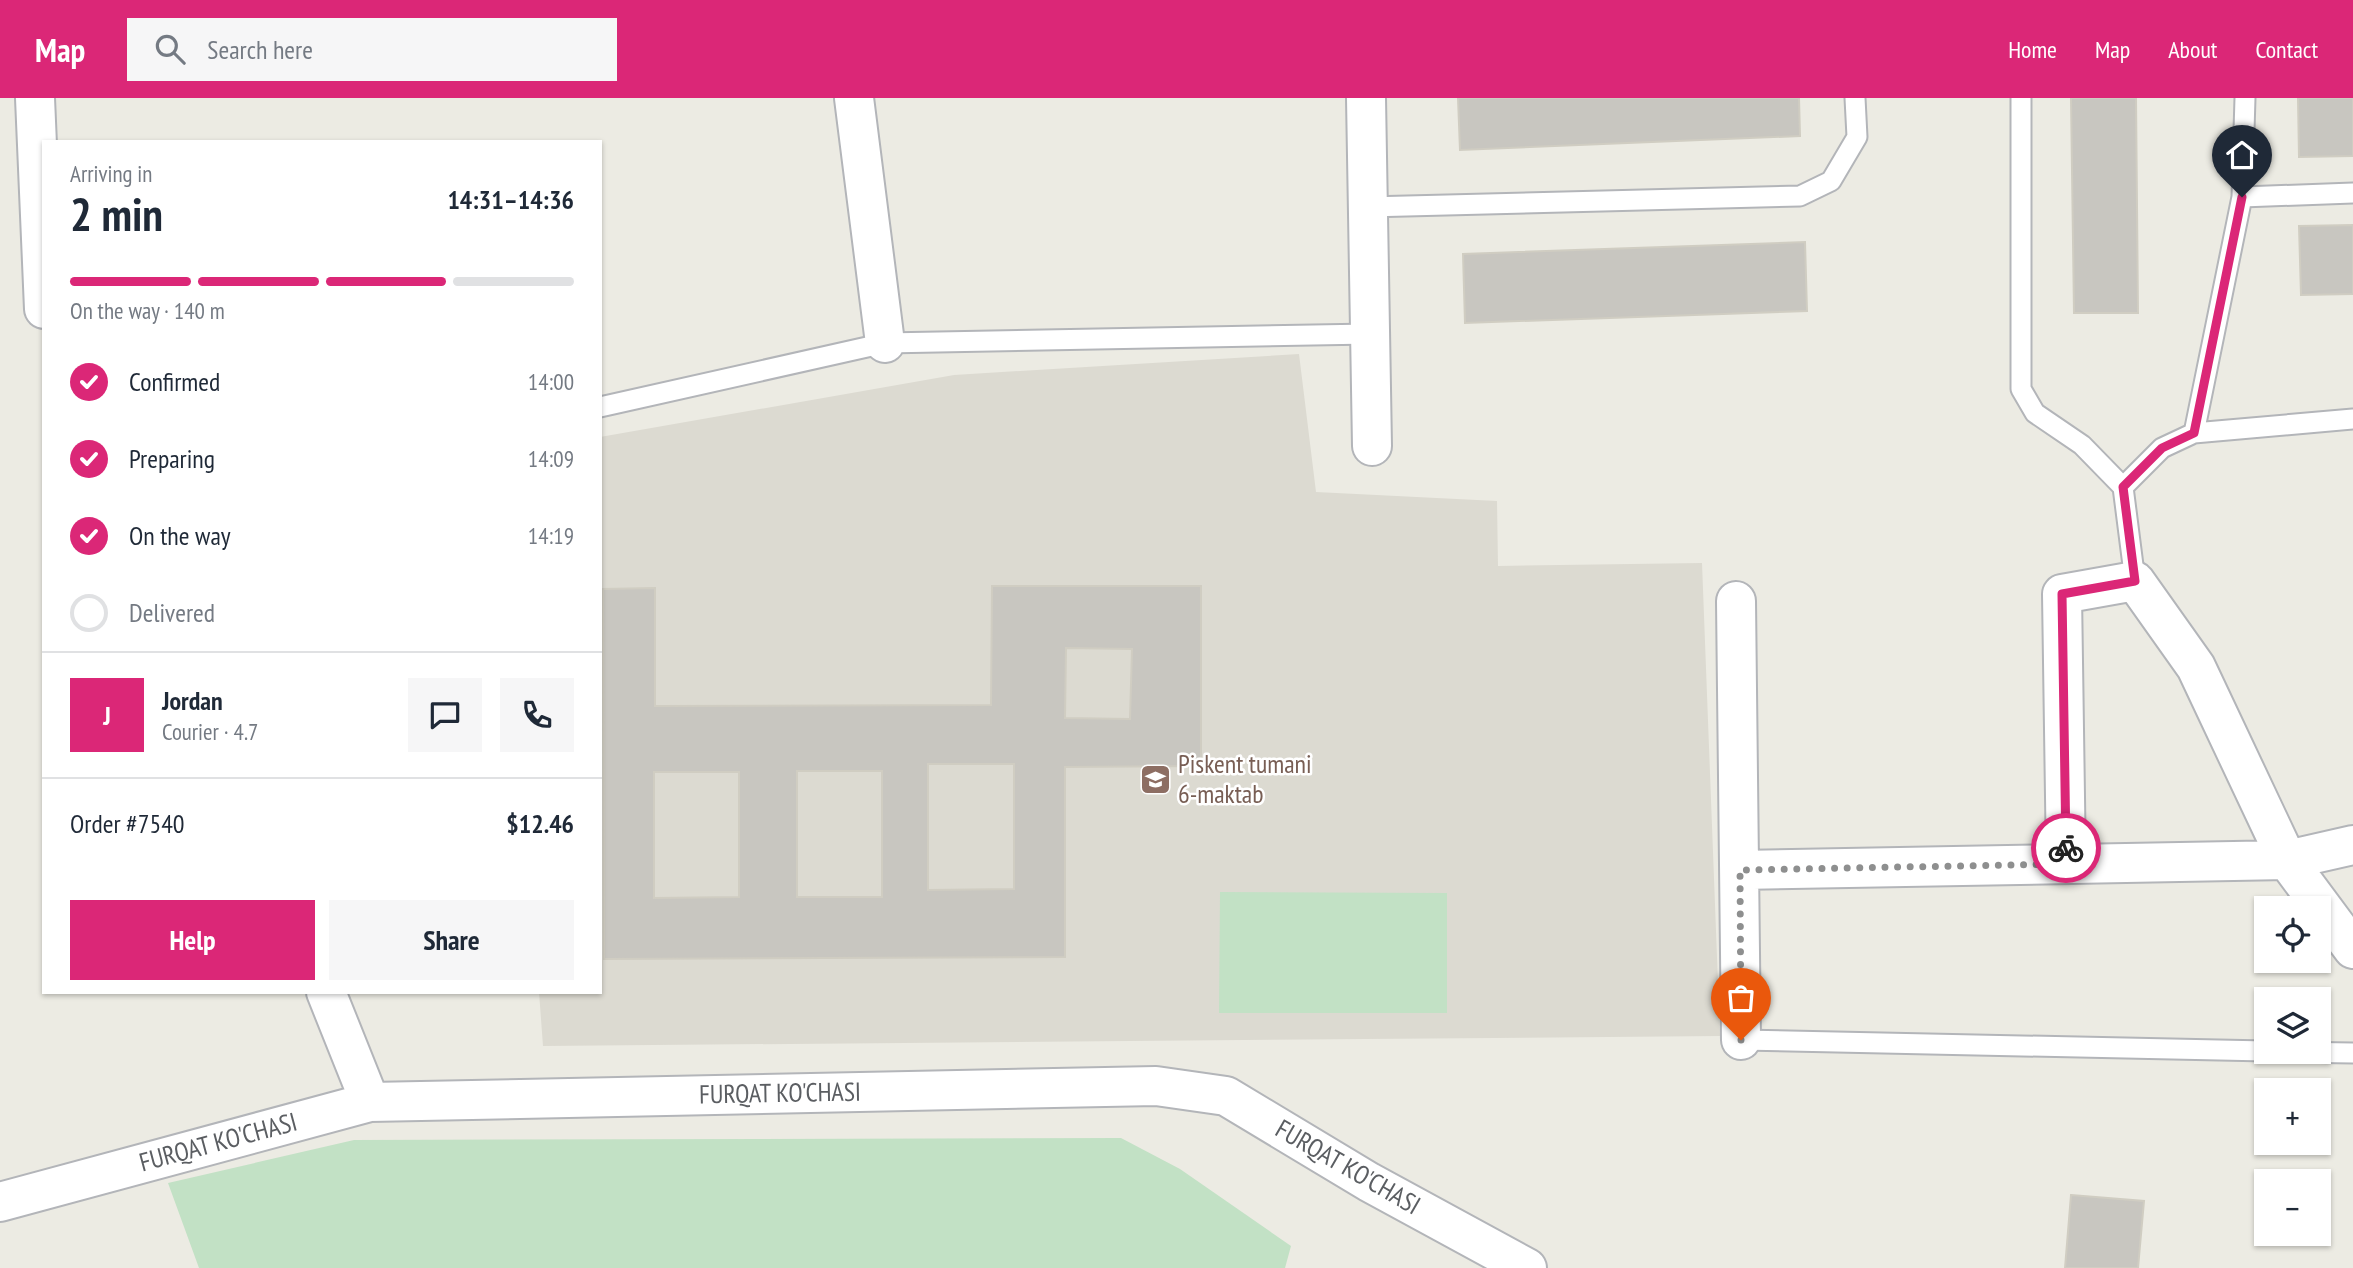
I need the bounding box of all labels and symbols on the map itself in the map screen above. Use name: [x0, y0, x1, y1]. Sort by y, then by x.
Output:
pin: [2212, 125, 2272, 197]
place label: Piskent tumani 6-maktab: [1178, 747, 1312, 810]
school or university icon: Piskent tumani 6-maktab: [1138, 762, 1172, 796]
courier: [2031, 813, 2101, 883]
pin: [1711, 968, 1771, 1040]
street label: FURQAT KO'CHASI: [699, 1075, 861, 1110]
street label: FURQAT KO'CHASI: [135, 1105, 300, 1178]
street label: FURQAT KO'CHASI: [1270, 1112, 1427, 1221]

